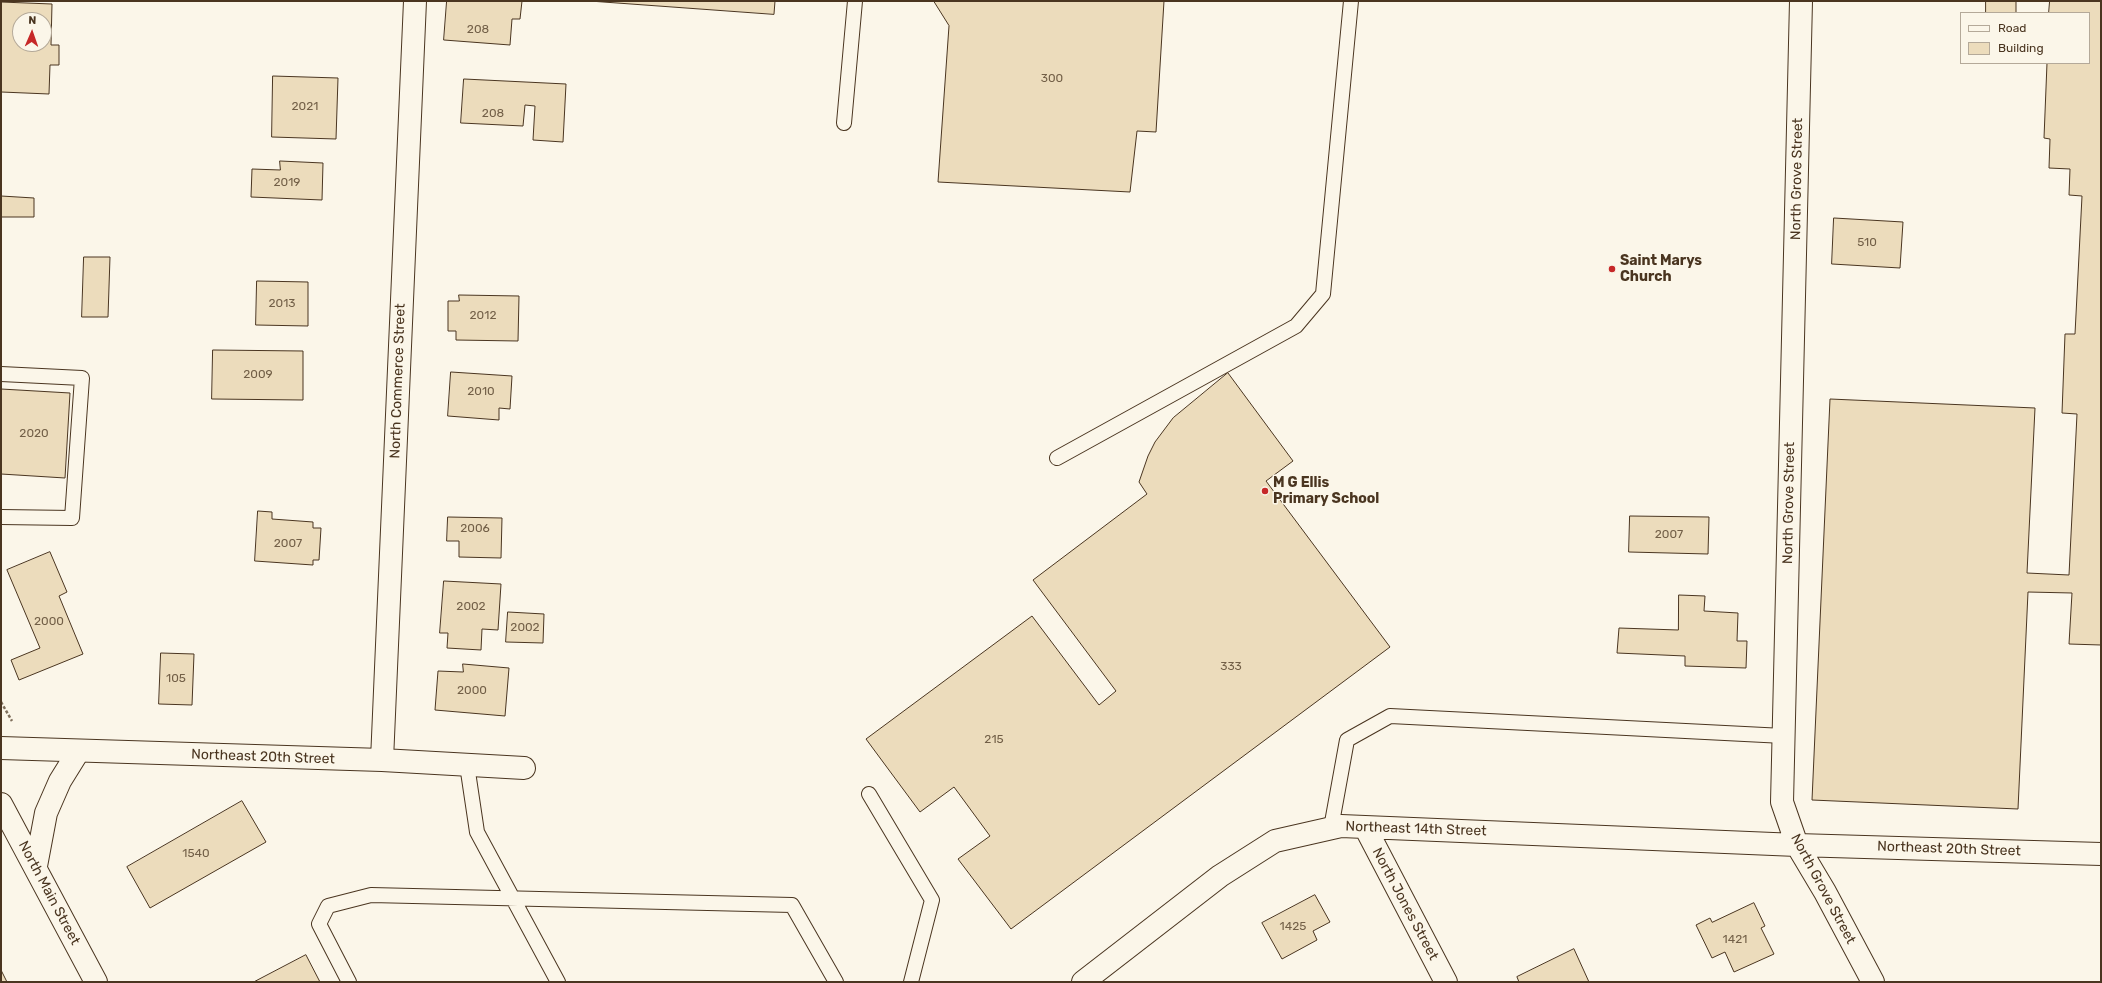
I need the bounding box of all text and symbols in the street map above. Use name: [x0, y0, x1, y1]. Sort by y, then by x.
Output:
north arrow: [12, 12, 52, 52]
legend: [1960, 12, 2090, 64]
text: N: [28, 14, 37, 27]
text: Road: [1998, 21, 2026, 35]
house number: 208: [467, 23, 489, 37]
text: Building: [1998, 41, 2044, 55]
house number: 300: [1041, 72, 1063, 86]
house number: 2021: [292, 100, 318, 114]
house number: 208: [482, 107, 504, 121]
street label: North Grove Street: [1788, 118, 1806, 240]
house number: 2019: [274, 176, 300, 190]
house number: 510: [1857, 236, 1877, 250]
place label: Saint Marys Church: [1620, 253, 1702, 286]
marker: Saint Marys Church: [1607, 264, 1617, 274]
house number: 2013: [268, 297, 296, 311]
street label: North Commerce Street: [387, 303, 409, 459]
house number: 2012: [470, 309, 496, 323]
house number: 2009: [243, 368, 273, 382]
house number: 2010: [467, 385, 495, 399]
house number: 2020: [19, 427, 49, 441]
street label: North Grove Street: [1780, 442, 1798, 564]
place label: M G Ellis Primary School: [1273, 475, 1379, 508]
marker: M G Ellis Primary School: [1260, 486, 1270, 496]
house number: 2006: [460, 522, 490, 536]
house number: 2007: [1655, 528, 1683, 542]
house number: 2007: [274, 537, 302, 551]
house number: 2002: [456, 600, 486, 614]
house number: 2000: [34, 615, 64, 629]
house number: 2002: [510, 621, 540, 635]
house number: 333: [1220, 660, 1242, 674]
house number: 105: [166, 672, 186, 686]
house number: 2000: [457, 684, 487, 698]
house number: 215: [984, 733, 1004, 747]
street label: Northeast 20th Street: [191, 746, 335, 768]
street label: Northeast 14th Street: [1345, 818, 1487, 840]
street label: North Grove Street: [1787, 831, 1859, 947]
street label: North Main Street: [15, 838, 83, 948]
street label: Northeast 20th Street: [1877, 838, 2021, 860]
street label: North Jones Street: [1368, 845, 1442, 963]
house number: 1540: [182, 847, 210, 861]
house number: 1425: [1280, 920, 1306, 934]
house number: 1421: [1723, 933, 1747, 947]

